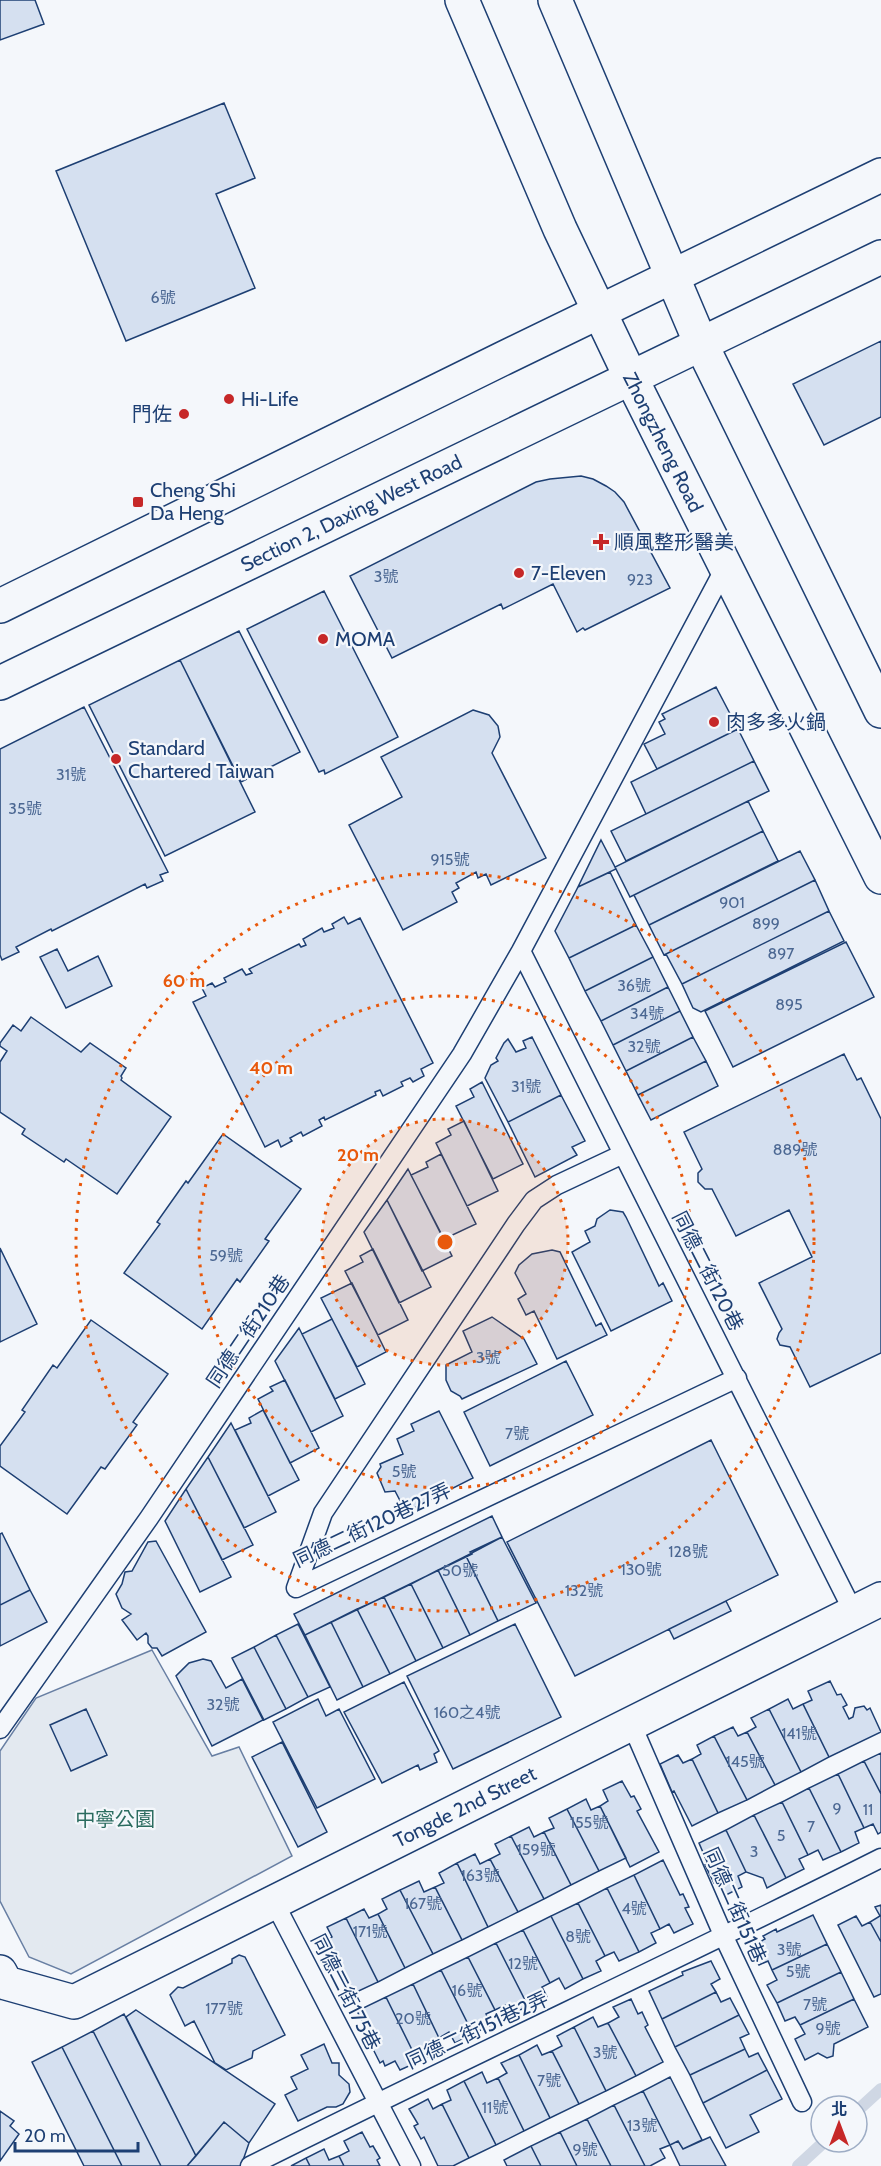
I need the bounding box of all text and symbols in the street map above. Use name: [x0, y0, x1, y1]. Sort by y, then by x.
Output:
house number: 6號: [150, 288, 176, 307]
street label: Zhongzheng Road: [618, 368, 708, 516]
place label: Hi-Life: [241, 387, 299, 411]
marker: Hi-Life: [222, 392, 236, 406]
place label: 門佐: [132, 402, 172, 426]
marker: 門佐: [177, 407, 191, 421]
street label: Section 2, Daxing West Road: [237, 450, 466, 577]
place label: Cheng Shi Da Heng: [150, 478, 236, 525]
marker: Cheng Shi Da Heng: [131, 495, 145, 509]
place label: 順風整形醫美: [614, 530, 734, 554]
marker: 順風整形醫美: [592, 533, 610, 551]
place label: 7-Eleven: [531, 561, 606, 585]
marker: 7-Eleven: [512, 566, 526, 580]
house number: 3號: [374, 567, 398, 586]
house number: 923: [627, 570, 653, 589]
place label: MOMA: [335, 627, 396, 651]
marker: MOMA: [316, 632, 330, 646]
place label: 肉多多火鍋: [726, 710, 826, 734]
marker: 肉多多火鍋: [707, 715, 721, 729]
place label: Standard Chartered Taiwan: [128, 736, 274, 783]
marker: Standard Chartered Taiwan: [109, 752, 123, 766]
house number: 31號: [56, 765, 86, 784]
house number: 35號: [8, 799, 42, 818]
house number: 915號: [431, 850, 469, 869]
house number: 901: [719, 893, 745, 912]
house number: 899: [752, 914, 780, 933]
house number: 897: [768, 944, 794, 963]
text: 60 m: [163, 970, 205, 992]
house number: 36號: [617, 976, 651, 995]
house number: 895: [775, 995, 803, 1014]
house number: 34號: [630, 1004, 664, 1023]
house number: 32號: [627, 1037, 661, 1056]
text: 40 m: [249, 1057, 293, 1079]
house number: 31號: [511, 1077, 541, 1096]
house number: 889號: [773, 1140, 817, 1159]
text: 20 m: [337, 1144, 379, 1166]
street label: 同德二街120巷: [668, 1207, 748, 1335]
centre of rings: [435, 1232, 455, 1252]
house number: 59號: [209, 1246, 243, 1265]
street label: 同德二街210巷: [201, 1270, 295, 1392]
house number: 3號: [476, 1348, 500, 1367]
house number: 7號: [505, 1424, 529, 1443]
house number: 5號: [392, 1462, 416, 1481]
street label: 同德二街120巷27弄: [289, 1478, 455, 1572]
house number: 128號: [668, 1542, 708, 1561]
house number: 130號: [620, 1560, 662, 1579]
house number: 50號: [442, 1561, 478, 1580]
house number: 132號: [565, 1581, 603, 1600]
house number: 32號: [206, 1695, 240, 1714]
house number: 160之4號: [434, 1703, 500, 1722]
house number: 141號: [781, 1724, 817, 1743]
house number: 145號: [725, 1752, 765, 1771]
street label: Tongde 2nd Street: [390, 1761, 540, 1852]
house number: 9: [832, 1799, 842, 1818]
house number: 11: [863, 1800, 873, 1819]
park label: 中寧公園: [75, 1807, 155, 1831]
house number: 155號: [570, 1813, 608, 1832]
house number: 7: [807, 1817, 815, 1836]
house number: 5: [777, 1826, 785, 1845]
house number: 159號: [517, 1840, 555, 1859]
house number: 3: [750, 1842, 758, 1861]
street label: 同德二街151巷: [699, 1844, 771, 1966]
house number: 163號: [461, 1866, 499, 1885]
house number: 167號: [404, 1894, 442, 1913]
house number: 4號: [621, 1899, 647, 1918]
house number: 171號: [353, 1922, 387, 1941]
house number: 8號: [565, 1927, 591, 1946]
street label: 同德二街175巷: [306, 1930, 386, 2054]
house number: 3號: [777, 1940, 801, 1959]
house number: 12號: [508, 1954, 538, 1973]
house number: 5號: [786, 1962, 810, 1981]
house number: 16號: [452, 1981, 482, 2000]
street label: 同德二街151巷2弄: [402, 1987, 552, 2073]
house number: 7號: [803, 1995, 827, 2014]
house number: 177號: [205, 1999, 243, 2018]
house number: 20號: [395, 2009, 431, 2028]
house number: 9號: [815, 2019, 841, 2038]
house number: 3號: [593, 2043, 617, 2062]
house number: 7號: [537, 2071, 561, 2090]
north arrow: [809, 2094, 869, 2154]
house number: 11號: [482, 2098, 508, 2117]
text: 北: [831, 2100, 847, 2119]
scale bar: [15, 2115, 138, 2153]
house number: 13號: [627, 2116, 657, 2135]
text: 20 m: [24, 2125, 66, 2147]
house number: 9號: [572, 2140, 598, 2159]

